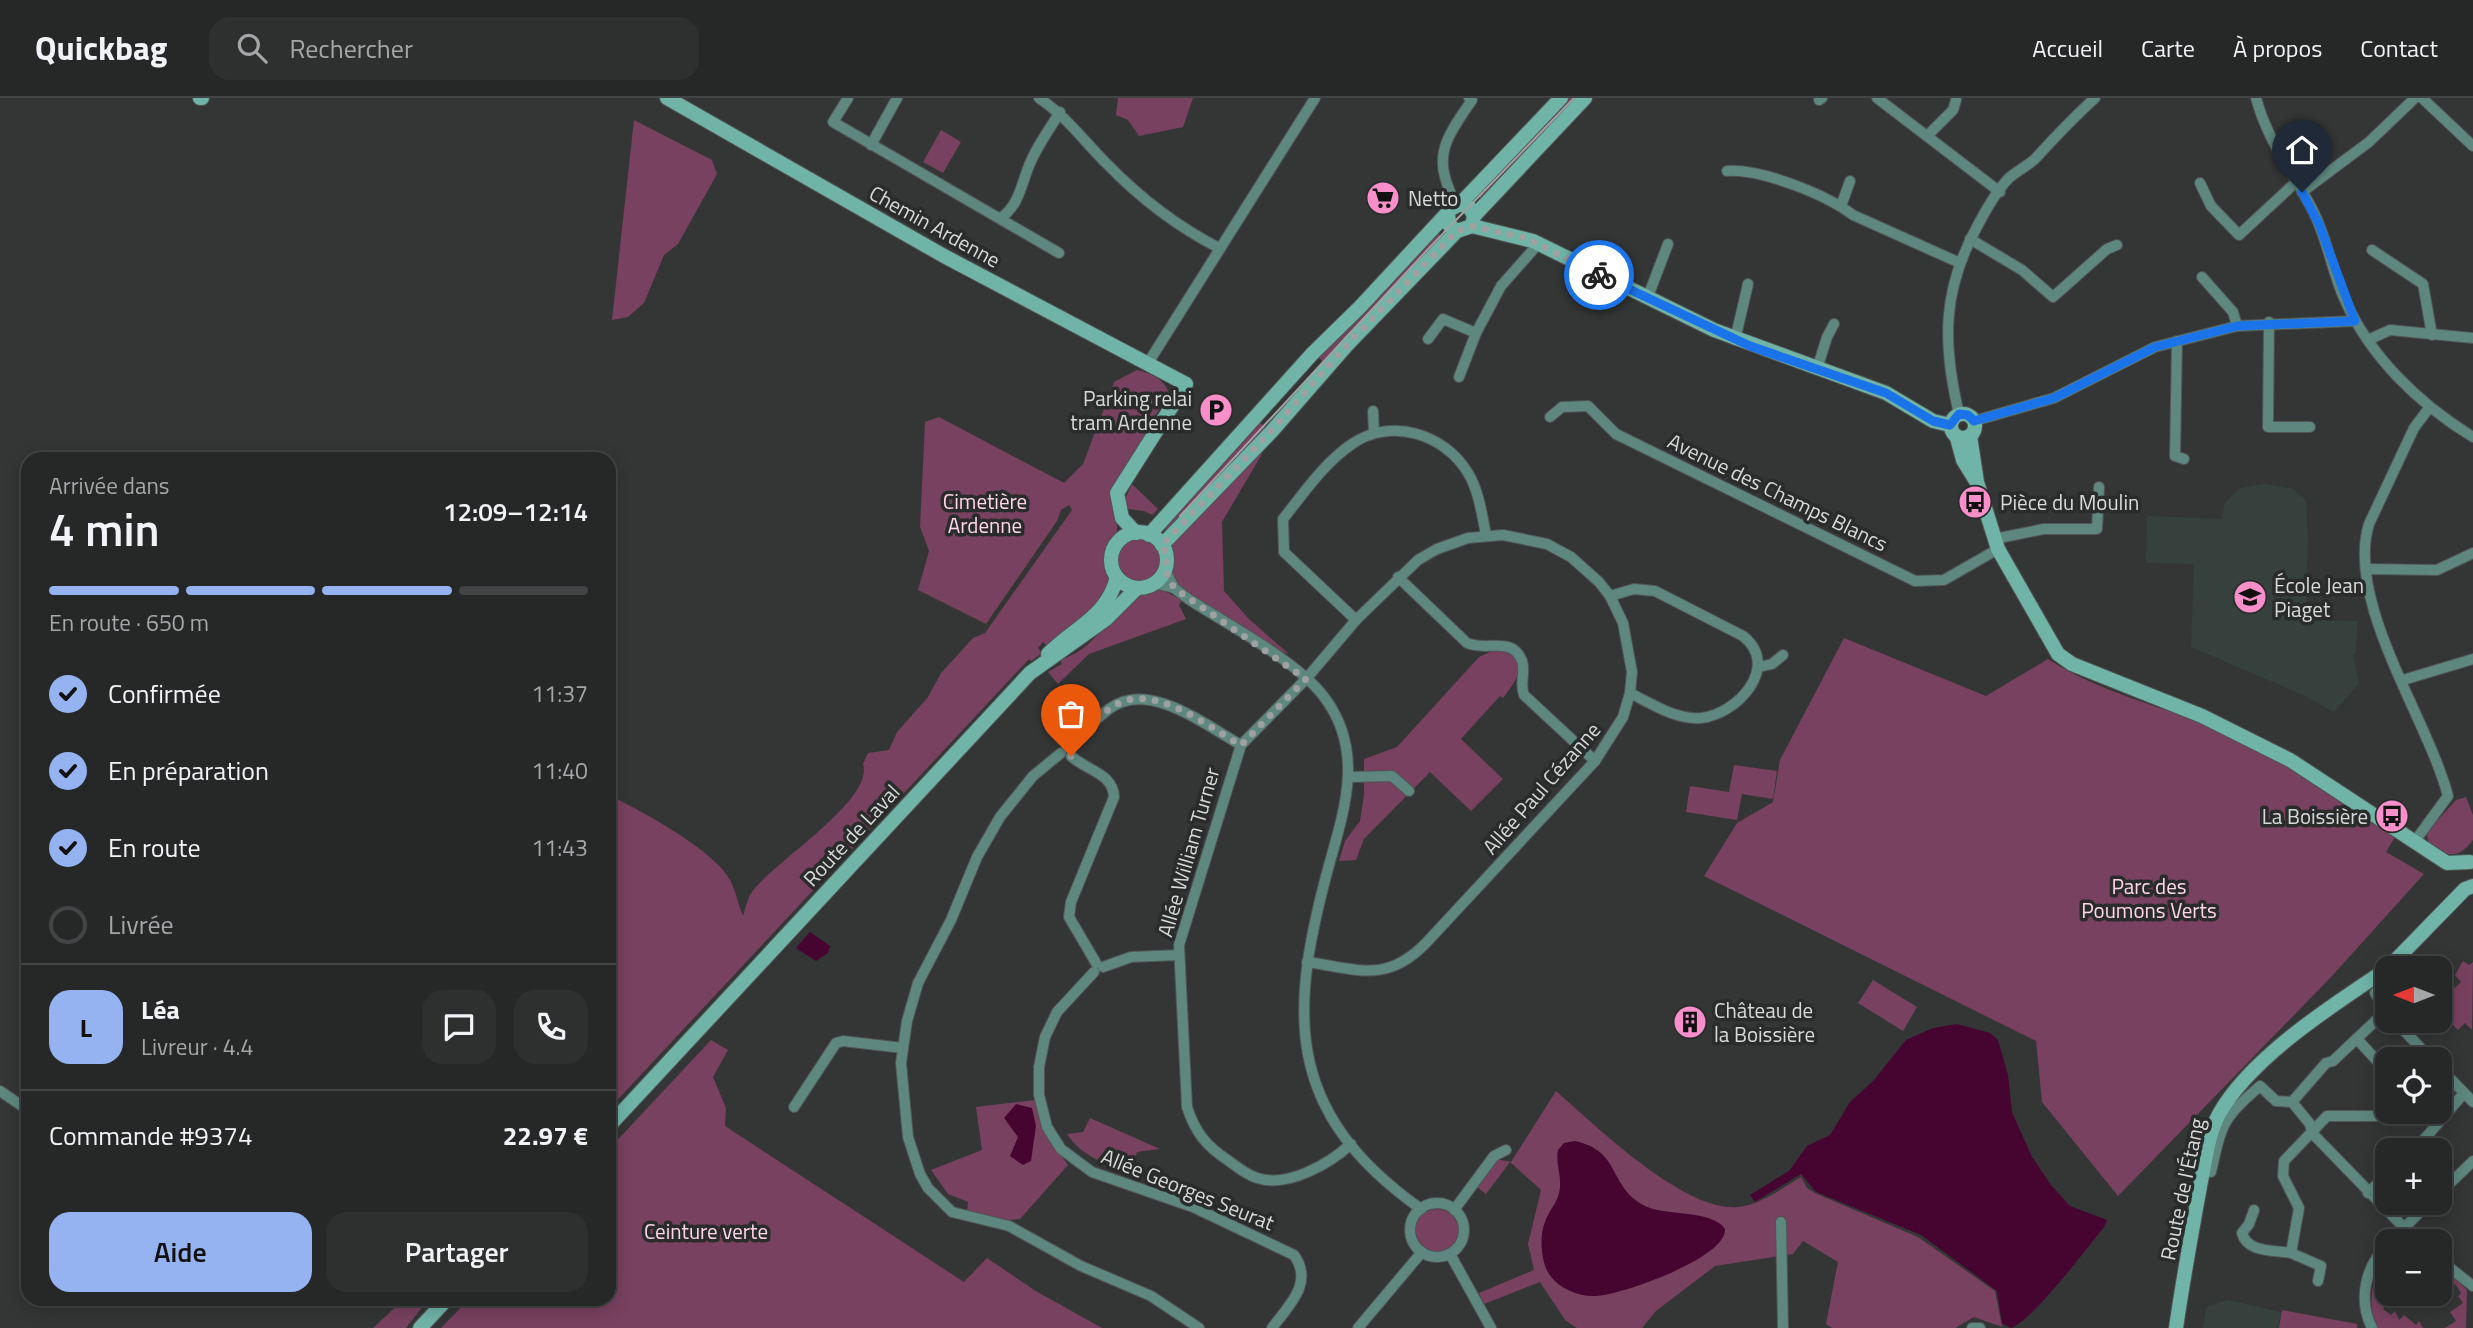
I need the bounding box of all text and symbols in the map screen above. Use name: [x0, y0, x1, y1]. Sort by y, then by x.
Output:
search box: [209, 17, 699, 80]
text: Quickbag: [35, 23, 167, 73]
icon: search: [233, 29, 271, 67]
text: Rechercher: [289, 29, 413, 68]
text: Accueil: [2032, 30, 2103, 66]
text: Carte: [2141, 30, 2195, 66]
text: À propos: [2233, 30, 2322, 66]
text: Contact: [2360, 30, 2438, 66]
pin: [2272, 120, 2332, 192]
icon: home: [2283, 131, 2321, 169]
street label: Chemin Ardenne: [864, 177, 1006, 275]
supermarket icon: Netto: [1364, 179, 1402, 217]
place label: Netto: [1408, 182, 1458, 214]
courier: [1564, 240, 1634, 310]
icon: bike: [1580, 256, 1618, 294]
place label: Parking relai tram Ardenne: [1070, 382, 1192, 438]
parking icon: Parking relai tram Ardenne: [1197, 391, 1235, 429]
street label: Avenue des Champs Blancs: [1663, 425, 1893, 559]
text: Arrivée dans: [49, 468, 170, 503]
bus stop icon: Pièce du Moulin: [1956, 483, 1994, 521]
park label: Cimetière Ardenne: [943, 485, 1027, 541]
place label: Pièce du Moulin: [2000, 486, 2139, 518]
text: 12:09–12:14: [443, 492, 588, 531]
text: 4 min: [49, 494, 160, 564]
place label: École Jean Piaget: [2274, 569, 2364, 625]
school or university icon: École Jean Piaget: [2231, 578, 2269, 616]
text: En route · 650 m: [49, 605, 209, 640]
text: Confirmée: [108, 674, 221, 713]
icon: check: [49, 675, 87, 713]
text: 11:37: [531, 676, 588, 711]
pin: [1041, 684, 1101, 756]
icon: bag: [1052, 695, 1090, 733]
street label: Allée Paul Cézanne: [1474, 715, 1608, 861]
text: En préparation: [108, 751, 269, 790]
icon: check: [49, 752, 87, 790]
text: 11:40: [531, 753, 588, 788]
street label: Allée William Turner: [1148, 763, 1228, 941]
street label: Route de Laval: [795, 777, 907, 893]
bus stop icon: La Boissière: [2373, 797, 2411, 835]
place label: La Boissière: [2262, 800, 2368, 832]
text: En route: [108, 828, 201, 867]
icon: check: [49, 829, 87, 867]
text: 11:43: [531, 830, 588, 865]
park label: Parc des Poumons Verts: [2081, 870, 2217, 926]
text: Livrée: [108, 905, 174, 944]
north arrow: [2375, 956, 2452, 1032]
map controls: [2375, 956, 2452, 1306]
text: Léa: [141, 990, 180, 1029]
button: chat: [422, 990, 496, 1064]
button: phone: [514, 990, 588, 1064]
place label: Château de la Boissière: [1714, 994, 1815, 1050]
building icon: Château de la Boissière: [1671, 1003, 1709, 1041]
text: L: [80, 1008, 92, 1047]
text: Livreur · 4.4: [141, 1029, 253, 1064]
button: locate: [2375, 1047, 2452, 1124]
street label: Route de l'Étang: [2151, 1115, 2213, 1263]
text: Commande #9374: [49, 1116, 252, 1155]
text: 22.97 €: [503, 1116, 588, 1155]
button: +: [2375, 1138, 2452, 1215]
street label: Allée Georges Seurat: [1097, 1140, 1280, 1239]
button: Aide: [49, 1212, 312, 1292]
button: Partager: [326, 1212, 588, 1292]
park label: Ceinture verte: [644, 1215, 768, 1247]
button: −: [2375, 1229, 2452, 1306]

